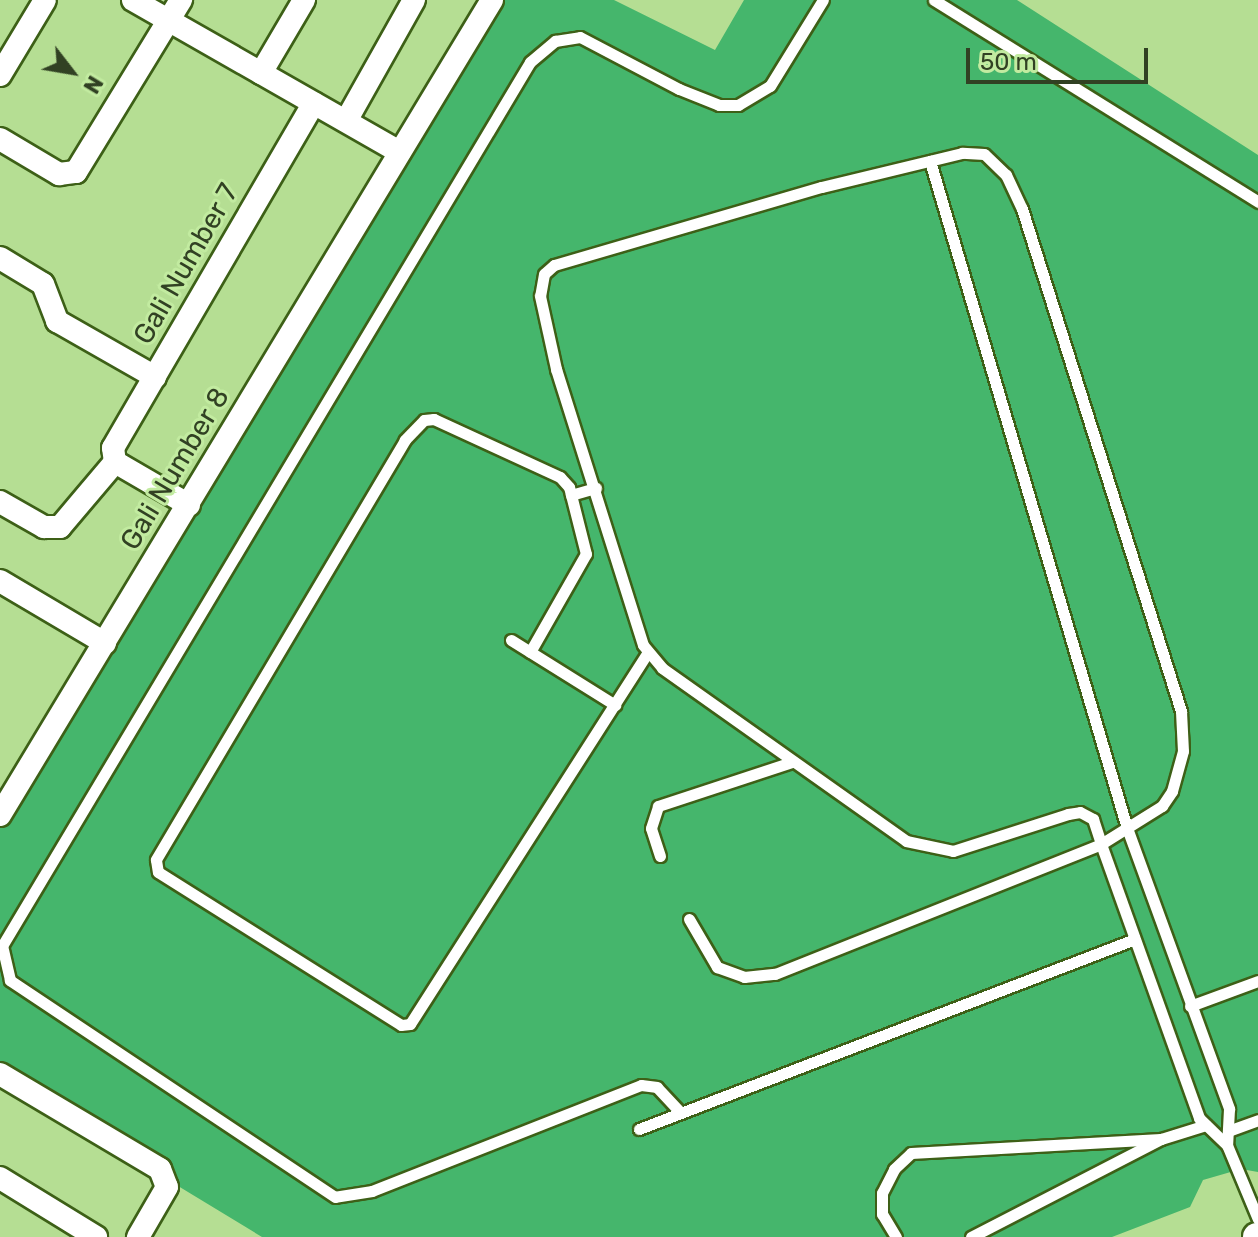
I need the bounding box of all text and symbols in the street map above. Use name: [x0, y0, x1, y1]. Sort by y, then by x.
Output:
north arrow: [32, 32, 112, 112]
scale bar: [970, 32, 1152, 82]
text: 50 m: [980, 48, 1037, 76]
text: N: [77, 71, 109, 98]
street label: Gali Number 7: [126, 177, 246, 351]
street label: Gali Number 8: [113, 382, 237, 556]

